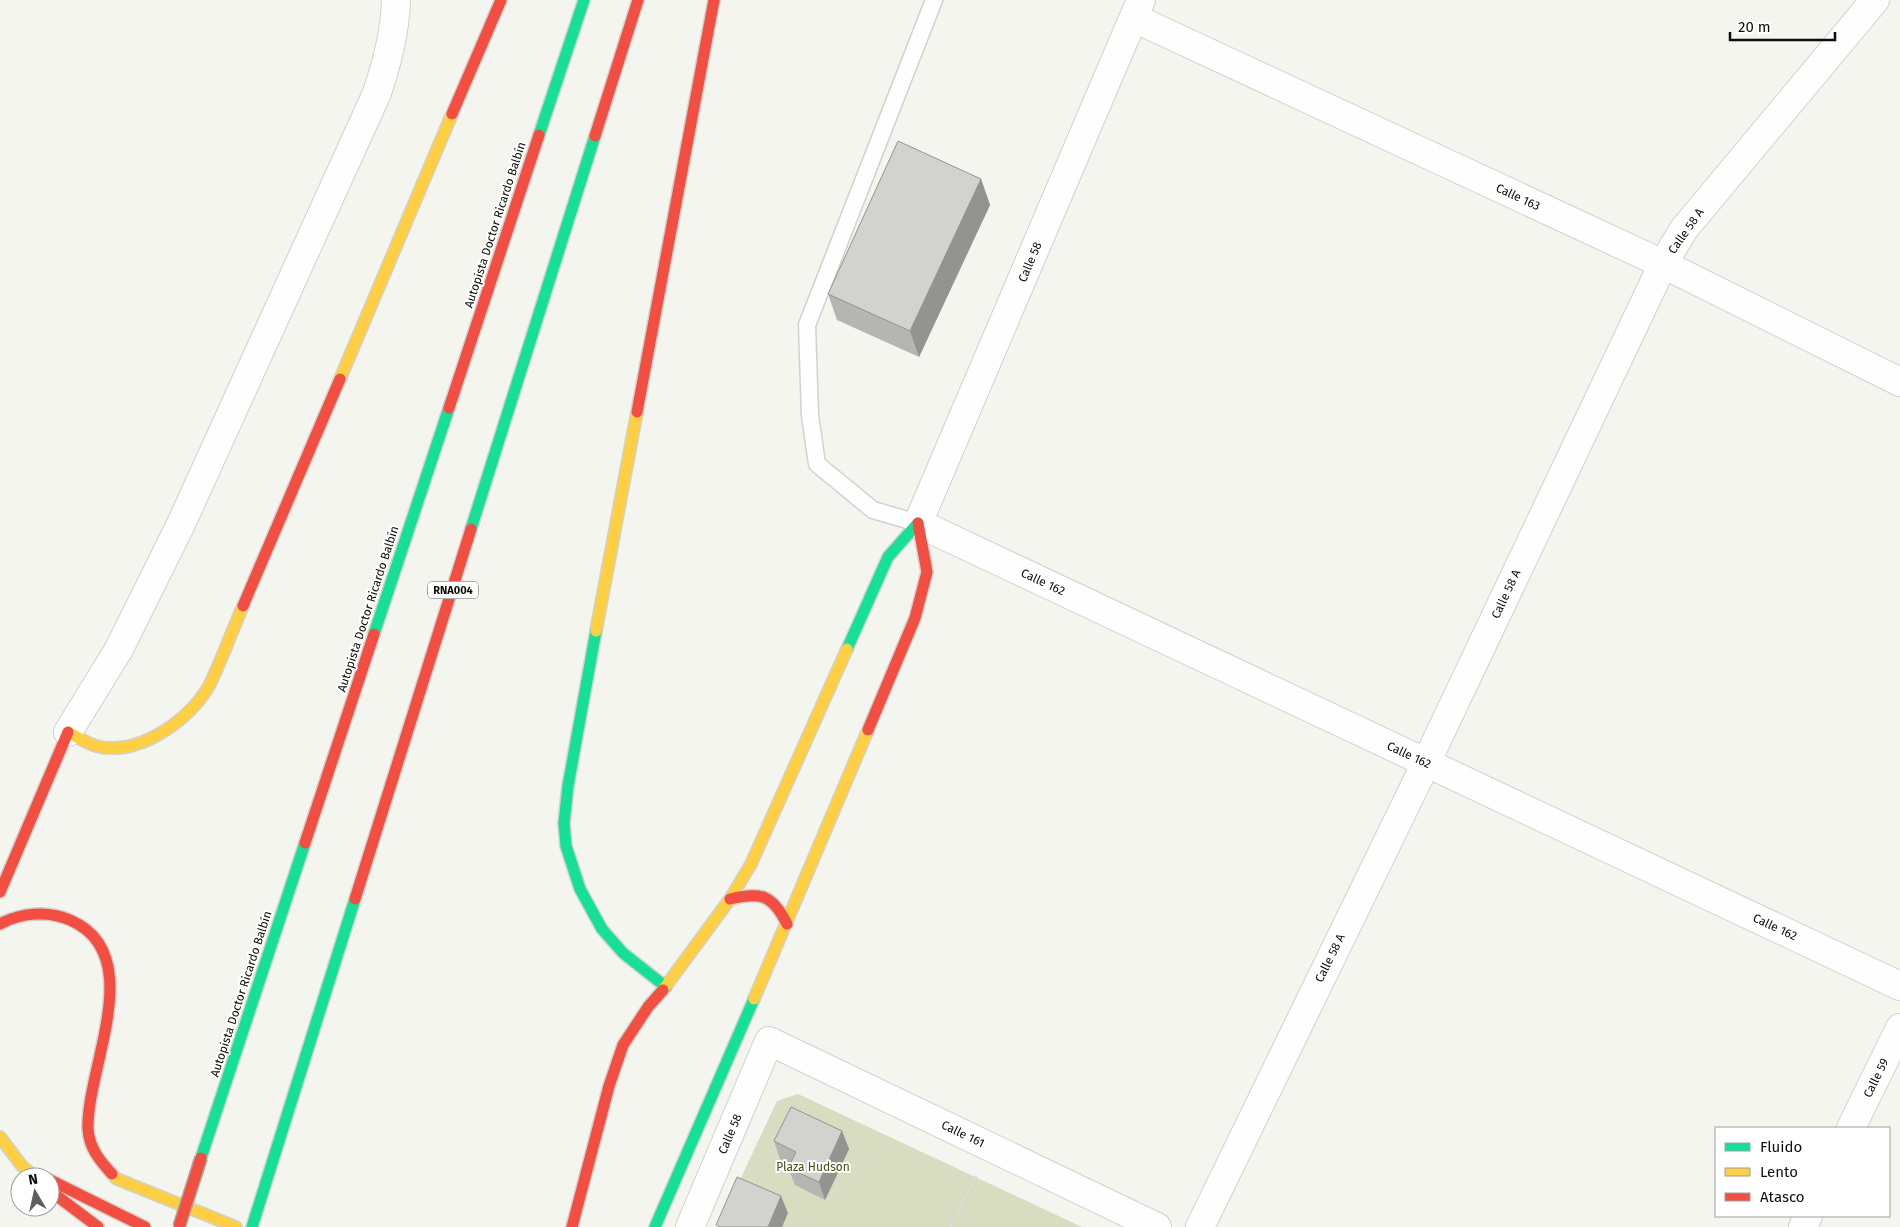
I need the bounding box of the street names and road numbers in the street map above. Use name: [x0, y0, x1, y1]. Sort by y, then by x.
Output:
street label: Autopista Doctor Ricardo Balbín: [461, 140, 529, 310]
street label: Calle 163: [1494, 181, 1542, 213]
street label: Calle 58 A: [1665, 205, 1707, 256]
street label: Calle 58: [1015, 239, 1045, 284]
street label: Autopista Doctor Ricardo Balbín: [334, 524, 402, 694]
street label: Calle 162: [1019, 566, 1067, 598]
street label: Calle 58 A: [1489, 567, 1523, 621]
road number: RNA004: [428, 582, 478, 598]
street label: Calle 162: [1385, 739, 1433, 771]
street label: Autopista Doctor Ricardo Balbín: [207, 909, 275, 1079]
street label: Calle 162: [1751, 911, 1799, 943]
street label: Calle 58 A: [1312, 931, 1348, 985]
street label: Calle 59: [1861, 1056, 1891, 1100]
street label: Calle 58: [715, 1111, 745, 1156]
street label: Calle 161: [939, 1118, 987, 1150]

